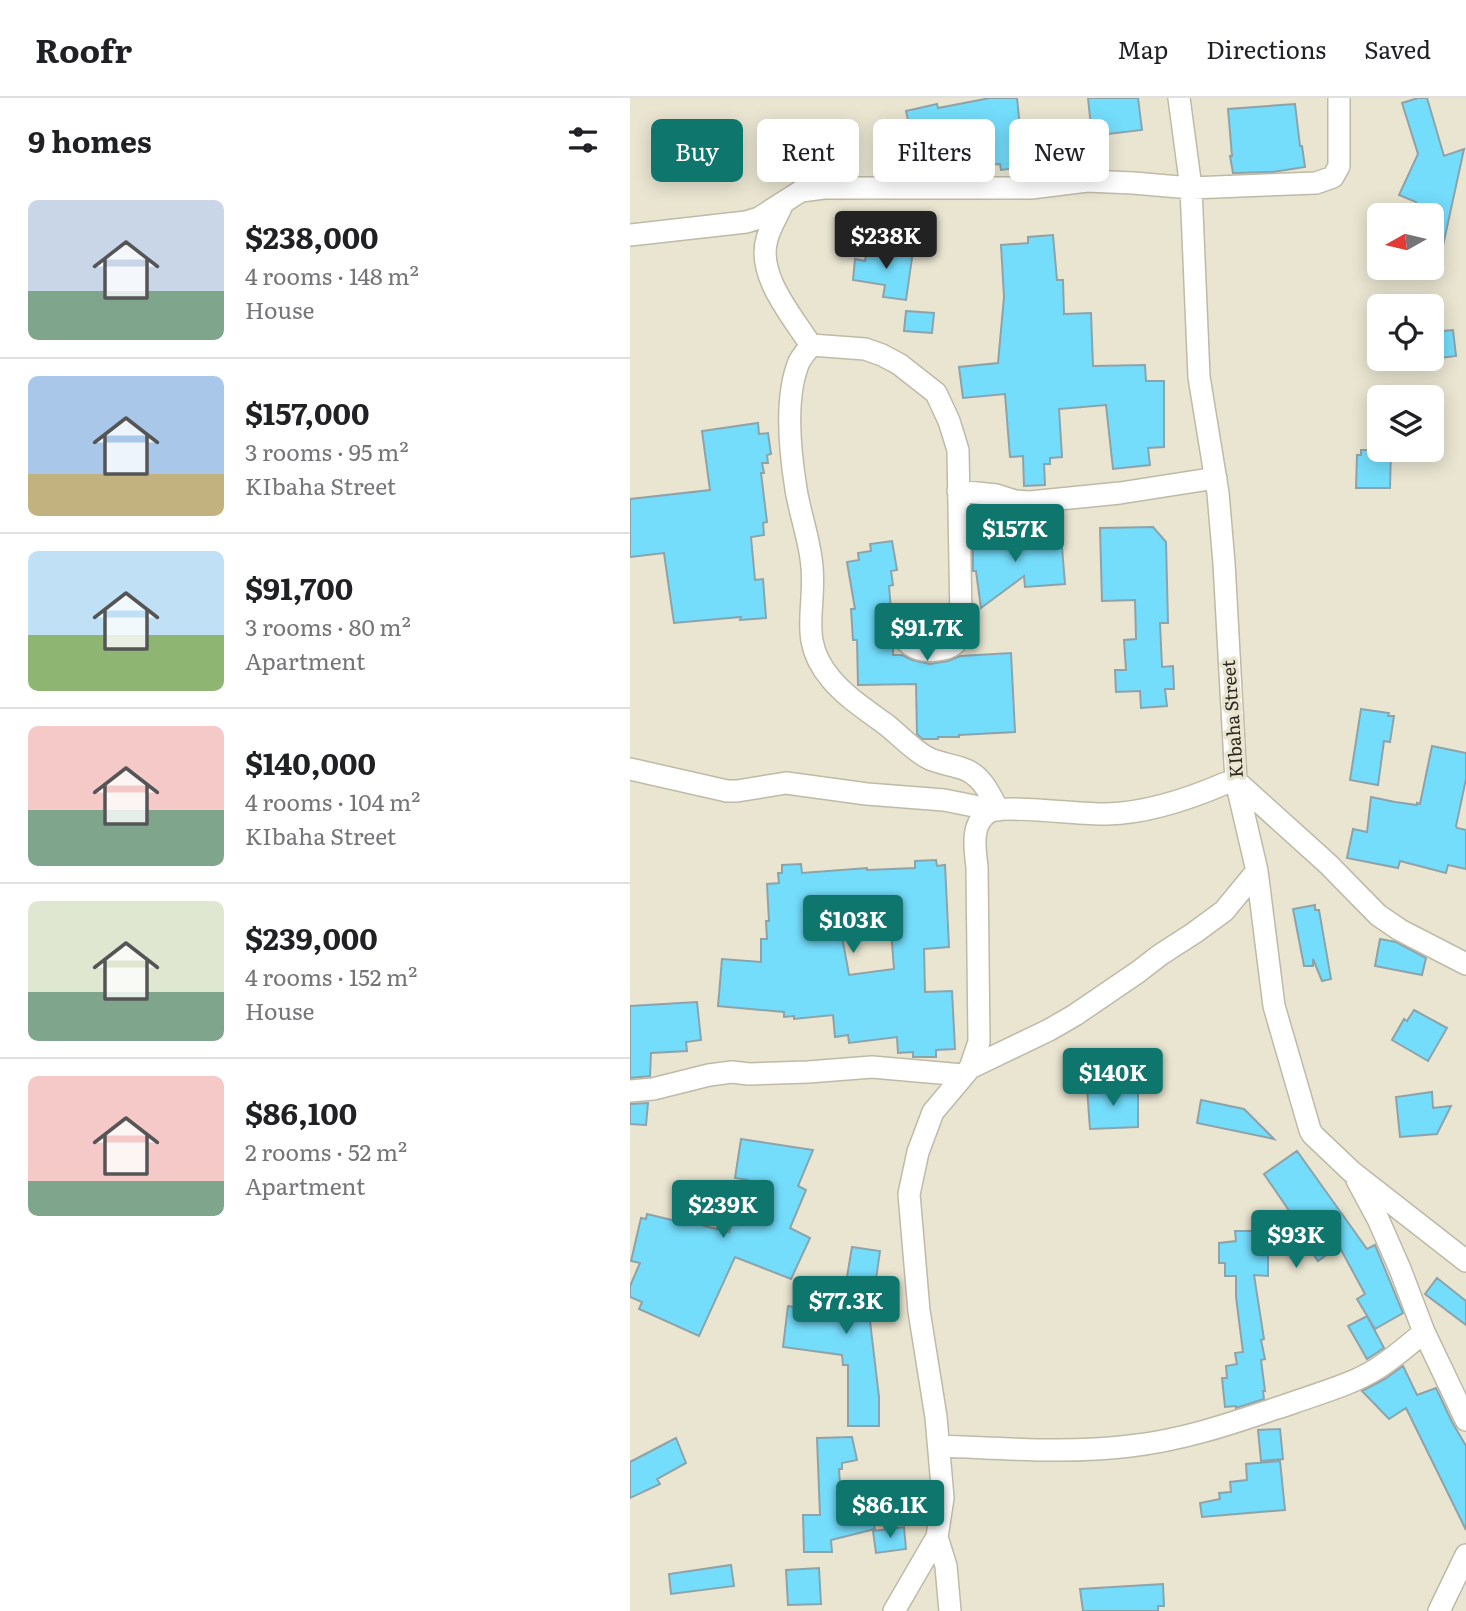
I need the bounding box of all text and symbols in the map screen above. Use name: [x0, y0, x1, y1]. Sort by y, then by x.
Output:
text: Roofr: [35, 24, 132, 73]
text: Map: [1117, 31, 1168, 66]
text: Directions: [1206, 31, 1326, 66]
text: Saved: [1364, 31, 1431, 66]
text: 9 homes: [28, 118, 152, 162]
chip: Buy: [651, 119, 743, 182]
chip: Rent: [757, 119, 859, 182]
chip: Filters: [873, 119, 995, 182]
chip: New: [1009, 119, 1109, 182]
icon: filters: [564, 121, 602, 159]
north arrow: [1367, 203, 1444, 280]
map controls: [1367, 203, 1444, 462]
pin: $238K: [837, 212, 935, 271]
text: $238,000: [245, 214, 379, 258]
text: $238K: [851, 217, 921, 251]
icon: home: [84, 228, 168, 312]
text: 4 rooms · 148 m²: [245, 258, 419, 292]
text: House: [245, 292, 314, 326]
button: locate: [1367, 294, 1444, 371]
button: layers: [1367, 385, 1444, 462]
text: $157,000: [245, 390, 369, 434]
icon: home: [84, 404, 168, 488]
text: 3 rooms · 95 m²: [245, 434, 409, 468]
text: KIbaha Street: [245, 468, 396, 502]
pin: $157K: [966, 504, 1064, 564]
text: $157K: [982, 510, 1048, 544]
text: $91,700: [245, 565, 353, 609]
icon: home: [84, 579, 168, 663]
pin: $91.7K: [870, 603, 984, 663]
text: 3 rooms · 80 m²: [245, 609, 411, 643]
text: $91.7K: [891, 609, 963, 643]
text: Apartment: [245, 643, 365, 677]
street label: KIbaha Street: [1214, 658, 1249, 779]
text: $140,000: [245, 740, 376, 784]
icon: home: [84, 754, 168, 838]
text: 4 rooms · 104 m²: [245, 784, 420, 818]
text: KIbaha Street: [245, 818, 396, 852]
pin: $103K: [804, 896, 902, 955]
text: $103K: [819, 901, 887, 935]
text: $239,000: [245, 915, 378, 959]
icon: home: [84, 929, 168, 1013]
text: 4 rooms · 152 m²: [245, 959, 418, 993]
text: House: [245, 993, 314, 1027]
pin: $140K: [1064, 1048, 1162, 1108]
text: $140K: [1079, 1054, 1147, 1088]
text: $86,100: [245, 1090, 357, 1134]
icon: home: [84, 1104, 168, 1188]
text: 2 rooms · 52 m²: [245, 1134, 407, 1168]
text: Apartment: [245, 1168, 365, 1202]
pin: $239K: [674, 1180, 772, 1240]
text: $239K: [688, 1186, 758, 1220]
pin: $93K: [1255, 1210, 1337, 1270]
text: $93K: [1267, 1216, 1325, 1250]
pin: $77.3K: [789, 1276, 903, 1336]
text: $77.3K: [809, 1282, 883, 1316]
pin: $86.1K: [833, 1480, 947, 1540]
text: $86.1K: [852, 1486, 928, 1520]

